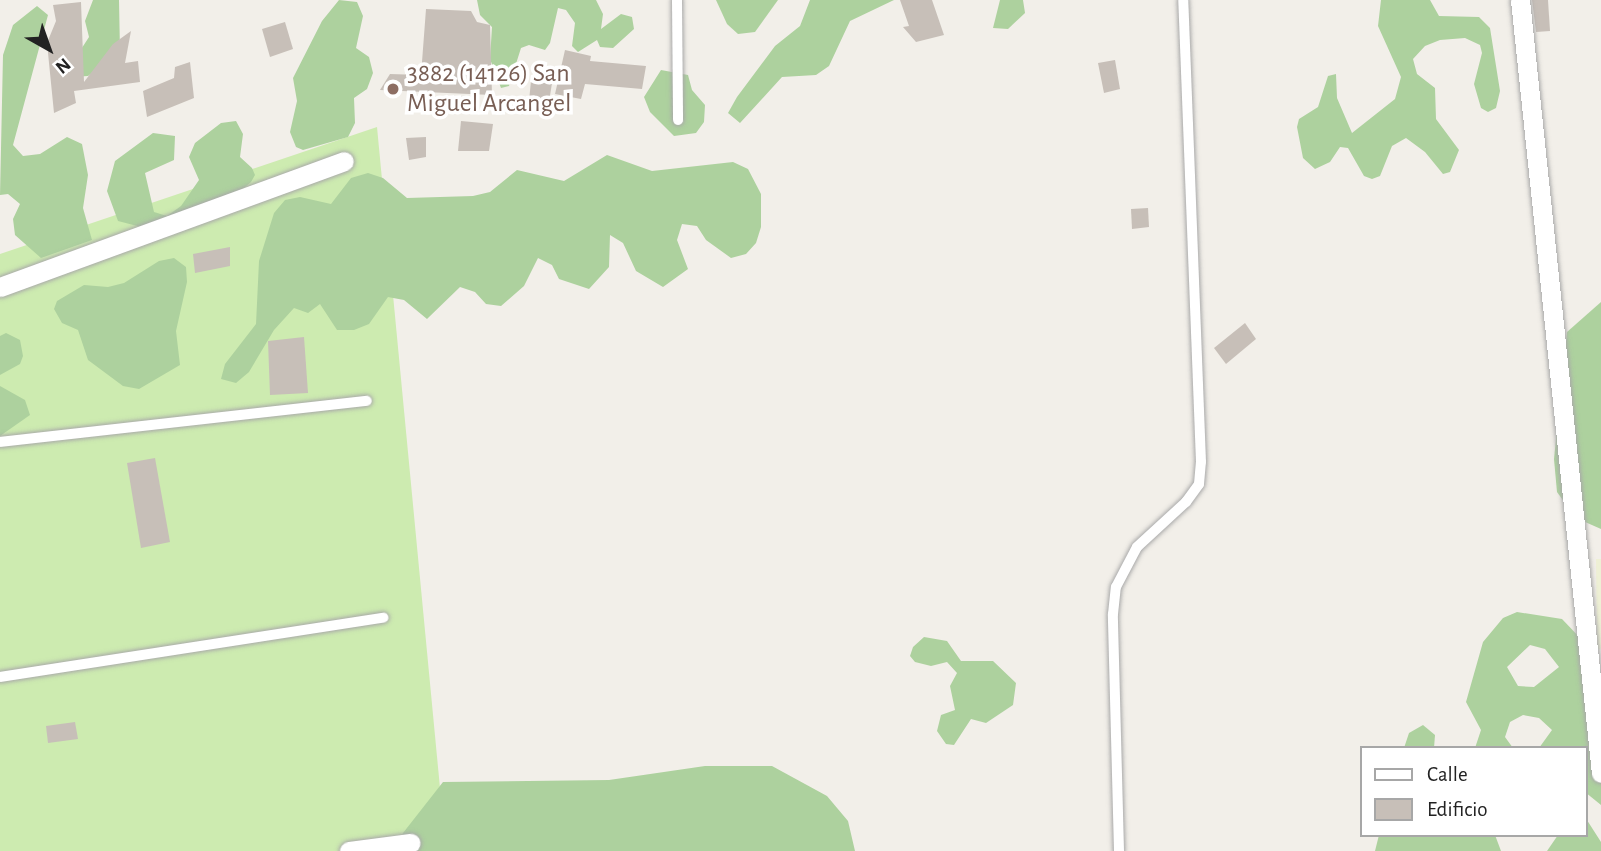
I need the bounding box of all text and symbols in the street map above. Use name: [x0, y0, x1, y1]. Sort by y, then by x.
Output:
north arrow: [14, 14, 84, 84]
text: N: [52, 54, 74, 77]
place label: 3882 (14126) San Miguel Arcangel: [407, 58, 572, 119]
marker: 3882 (14126) San Miguel Arcangel: [385, 81, 401, 97]
legend: [1360, 746, 1587, 837]
text: Calle: [1427, 764, 1468, 785]
text: Edificio: [1427, 799, 1488, 820]

